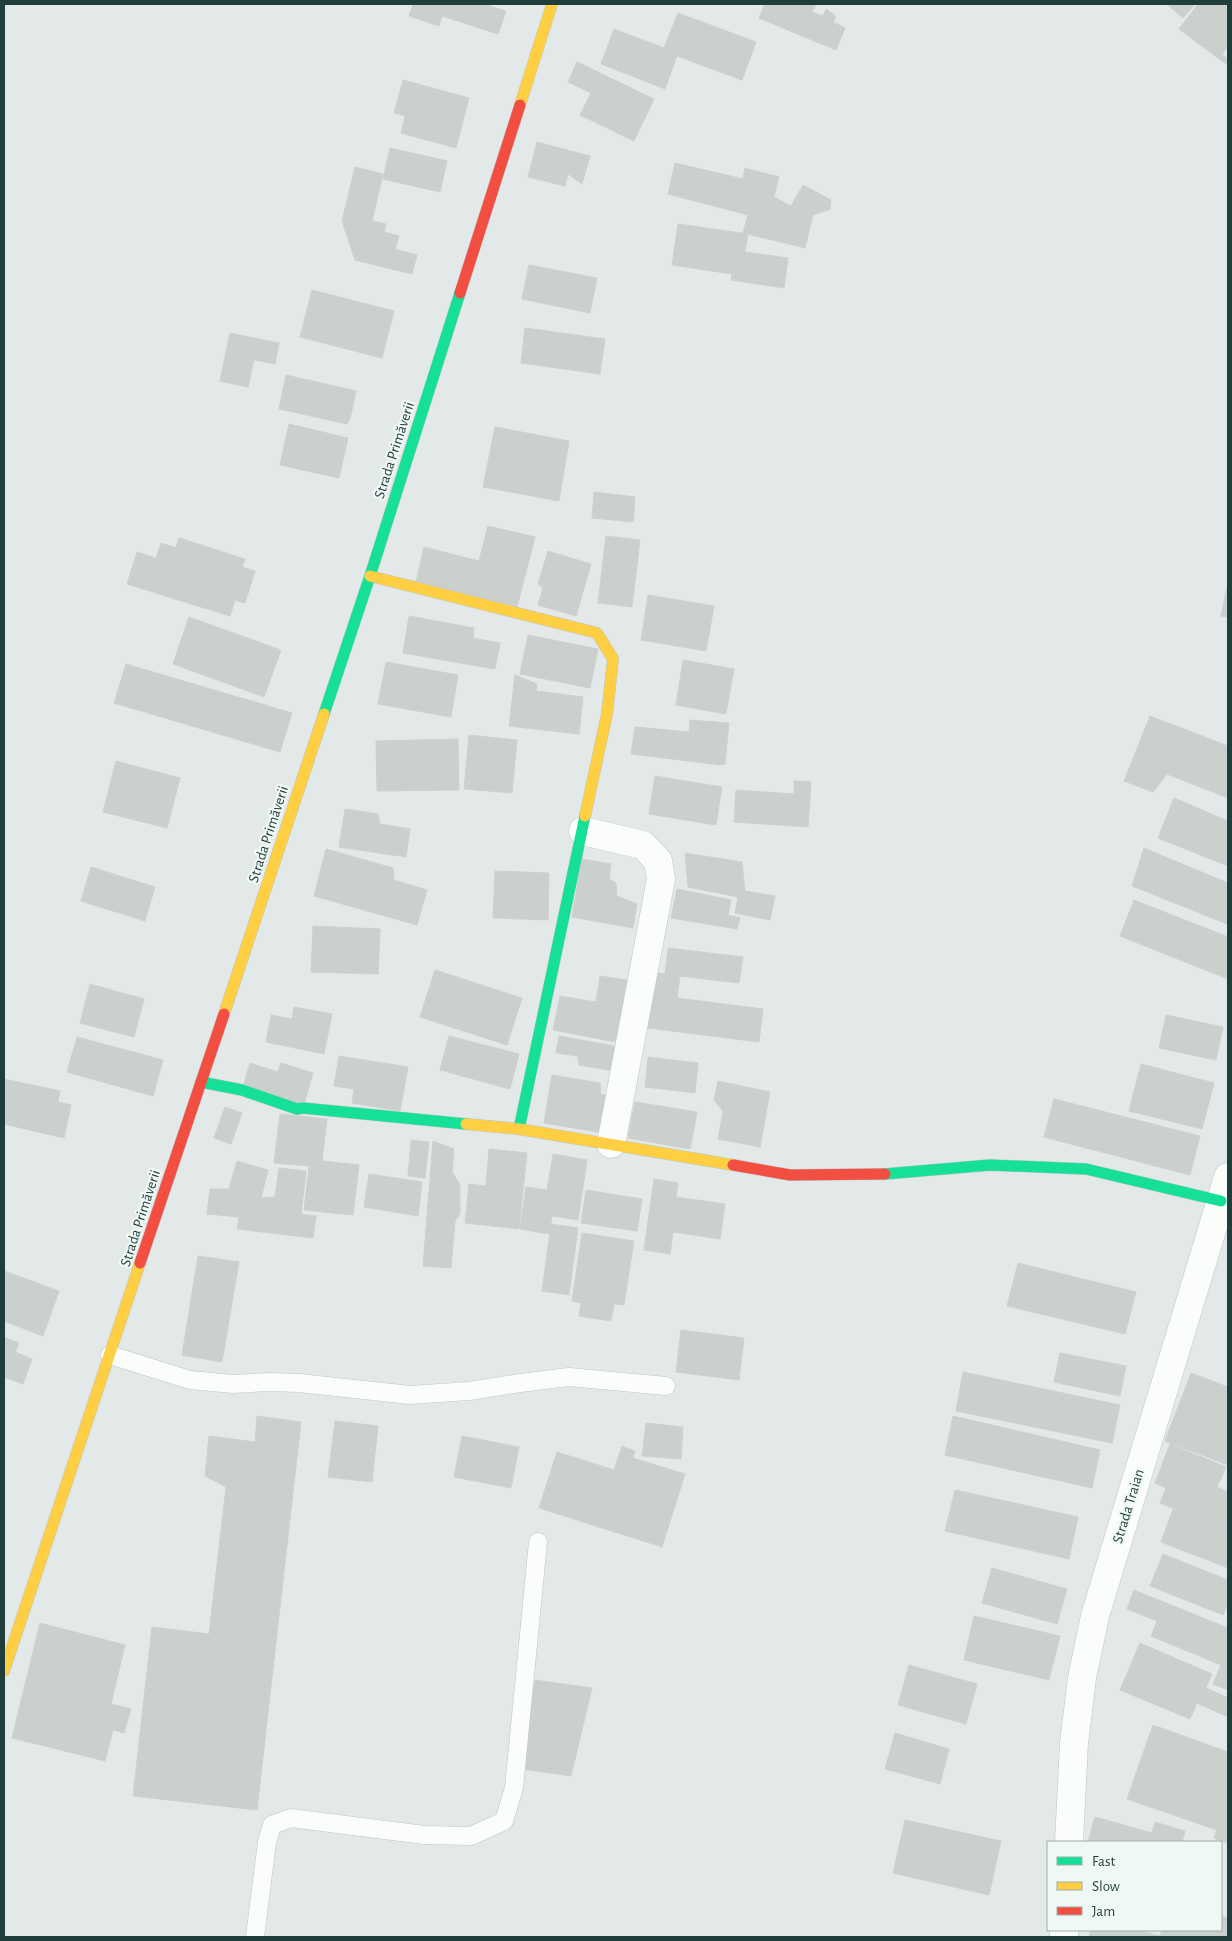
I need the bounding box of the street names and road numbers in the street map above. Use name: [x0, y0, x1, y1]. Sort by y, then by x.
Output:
street label: Strada Primăverii: [372, 400, 417, 500]
street label: Strada Primăverii: [246, 784, 291, 884]
street label: Strada Primăverii: [118, 1168, 163, 1268]
street label: Strada Traian: [1110, 1467, 1147, 1545]

